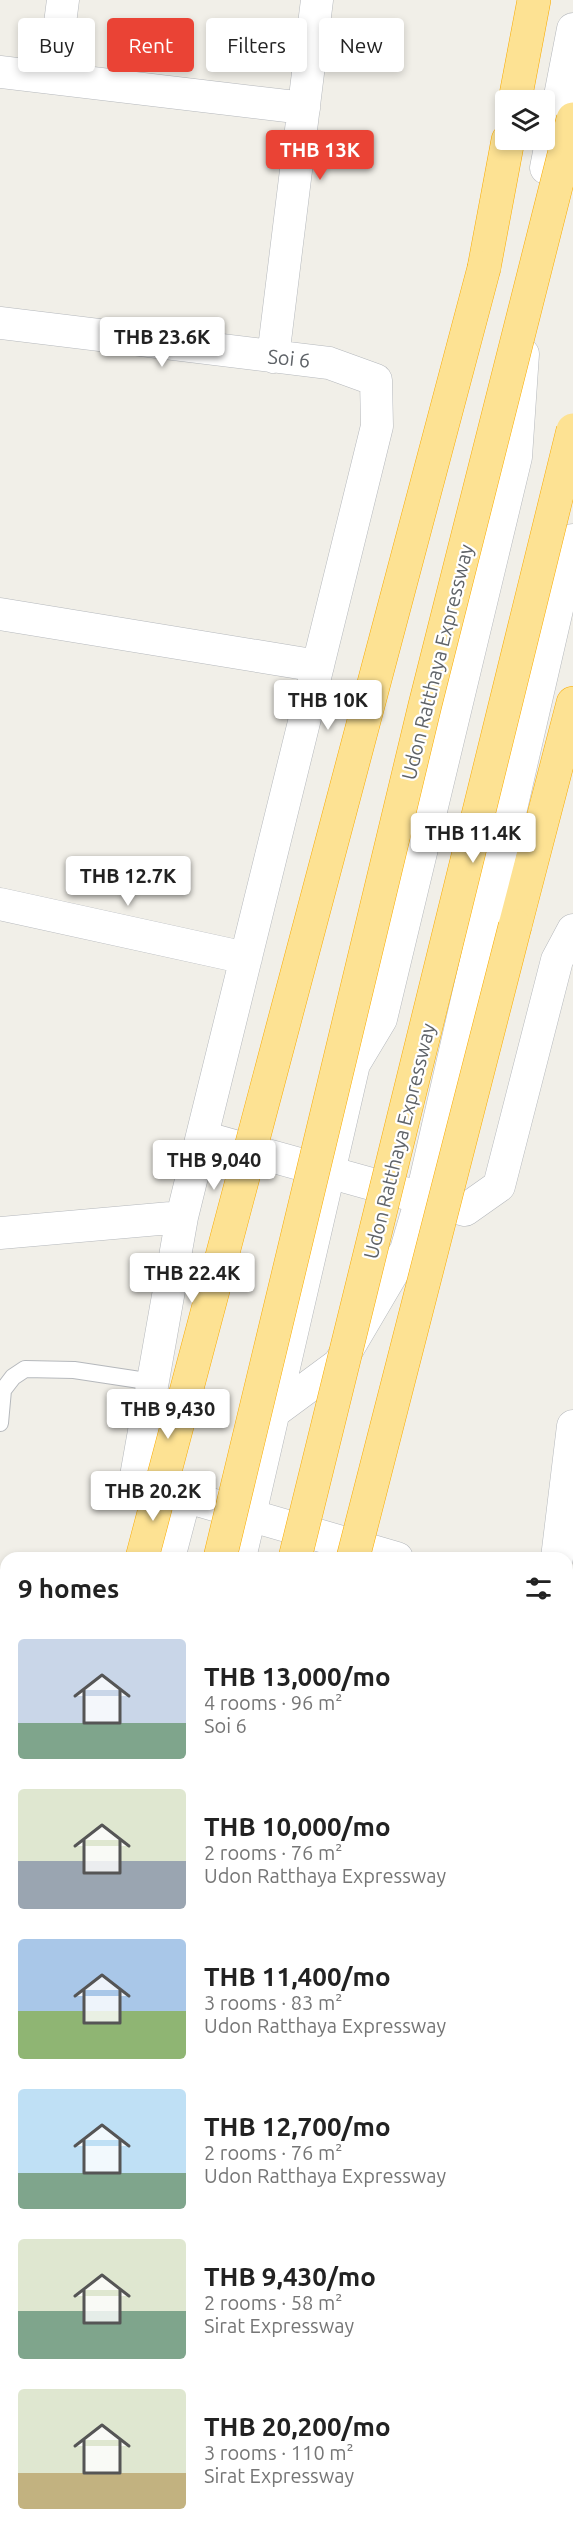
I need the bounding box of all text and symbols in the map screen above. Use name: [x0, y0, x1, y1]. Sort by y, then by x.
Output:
chip: Buy: [18, 18, 95, 72]
chip: Rent: [107, 18, 194, 72]
chip: Filters: [206, 18, 307, 72]
chip: New: [319, 18, 404, 72]
map controls: [495, 90, 555, 150]
button: layers: [495, 90, 555, 150]
pin: THB 13K: [265, 130, 375, 181]
text: THB 13K: [280, 138, 360, 161]
pin: THB 23.6K: [93, 317, 231, 368]
text: THB 23.6K: [114, 325, 210, 348]
street label: Soi 6: [266, 344, 312, 372]
street label: Udon Ratthaya Expressway: [397, 541, 478, 782]
pin: THB 10K: [273, 680, 383, 731]
text: THB 10K: [288, 688, 368, 711]
pin: THB 11.4K: [404, 813, 542, 864]
text: THB 11.4K: [425, 821, 521, 844]
pin: THB 12.7K: [59, 856, 197, 907]
text: THB 12.7K: [80, 864, 176, 887]
street label: Udon Ratthaya Expressway: [359, 1020, 440, 1261]
pin: THB 9,040: [145, 1140, 283, 1191]
text: THB 9,040: [167, 1148, 261, 1171]
pin: THB 22.4K: [123, 1253, 261, 1304]
text: THB 22.4K: [144, 1261, 240, 1284]
pin: THB 9,430: [99, 1389, 237, 1440]
text: THB 9,430: [121, 1397, 215, 1420]
pin: THB 20.2K: [84, 1471, 222, 1522]
text: THB 20.2K: [105, 1479, 201, 1502]
icon: filters: [522, 1572, 555, 1605]
text: 9 homes: [18, 1574, 119, 1603]
text: THB 13,000/mo: [204, 1662, 391, 1691]
icon: home: [66, 1663, 138, 1735]
text: 4 rooms · 96 m²: [204, 1691, 342, 1714]
text: Soi 6: [204, 1714, 247, 1737]
text: THB 10,000/mo: [204, 1812, 391, 1841]
icon: home: [66, 1813, 138, 1885]
text: 2 rooms · 76 m²: [204, 1841, 342, 1864]
text: Udon Ratthaya Expressway: [204, 1864, 446, 1887]
text: THB 11,400/mo: [204, 1962, 391, 1991]
icon: home: [66, 1963, 138, 2035]
text: 3 rooms · 83 m²: [204, 1991, 342, 2014]
text: Udon Ratthaya Expressway: [204, 2014, 446, 2037]
text: THB 12,700/mo: [204, 2112, 391, 2141]
icon: home: [66, 2113, 138, 2185]
text: 2 rooms · 76 m²: [204, 2141, 342, 2164]
text: Udon Ratthaya Expressway: [204, 2164, 446, 2187]
text: THB 9,430/mo: [204, 2262, 376, 2291]
icon: home: [66, 2263, 138, 2335]
text: 2 rooms · 58 m²: [204, 2291, 342, 2314]
text: Sirat Expressway: [204, 2314, 354, 2337]
text: THB 20,200/mo: [204, 2412, 391, 2441]
icon: home: [66, 2413, 138, 2485]
text: 3 rooms · 110 m²: [204, 2441, 354, 2464]
text: Sirat Expressway: [204, 2464, 354, 2487]

